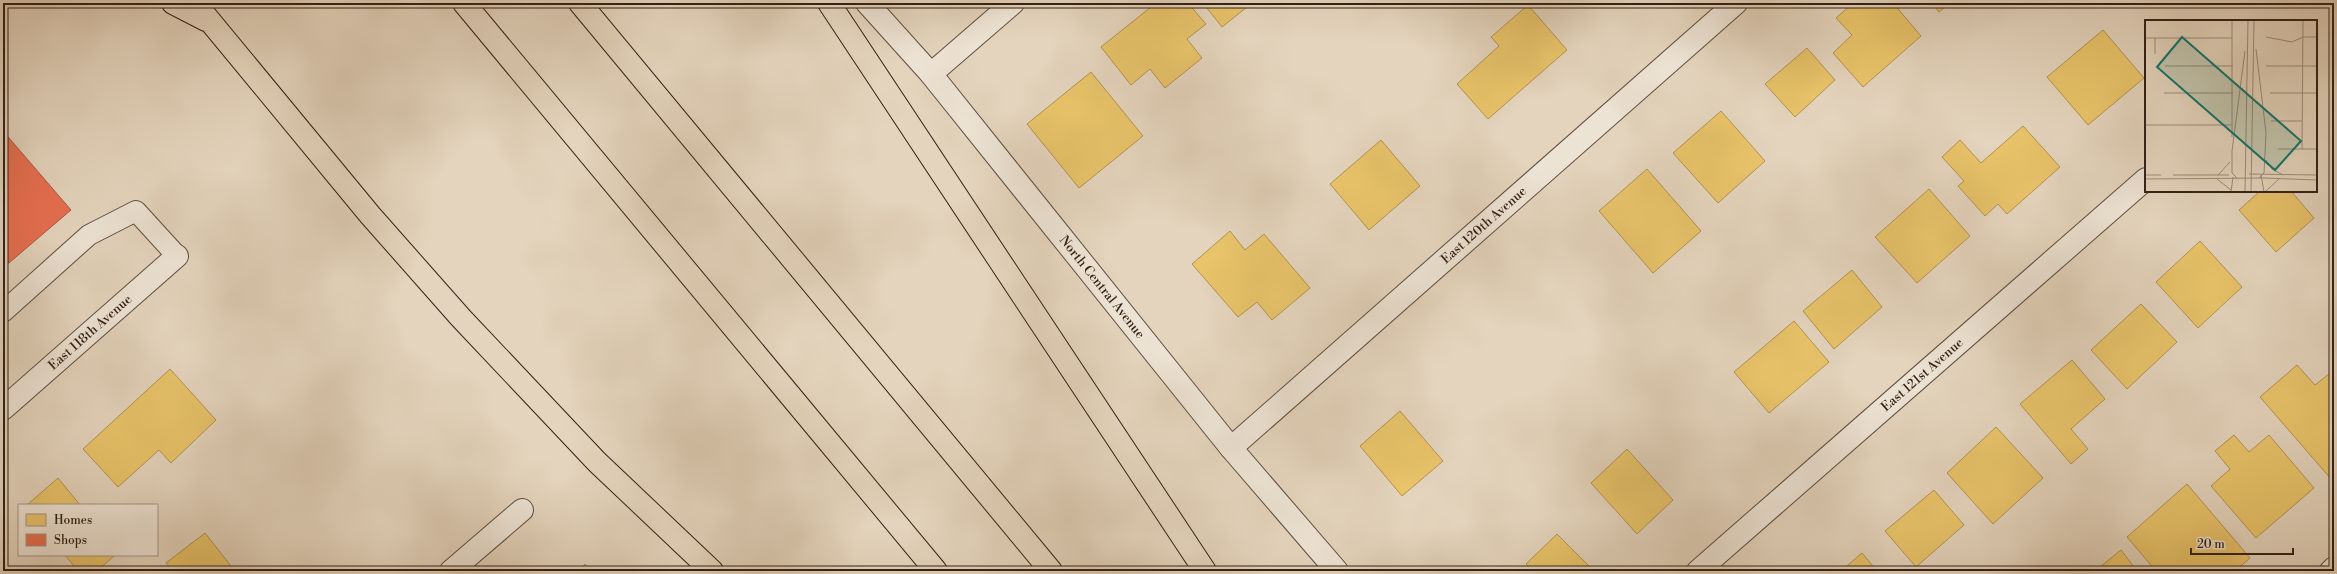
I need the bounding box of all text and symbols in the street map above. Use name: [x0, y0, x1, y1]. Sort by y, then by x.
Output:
inset map: [2145, 20, 2317, 192]
street label: East 120th Avenue: [1438, 183, 1530, 267]
street label: North Central Avenue: [1056, 233, 1148, 342]
street label: East 118th Avenue: [45, 291, 136, 373]
street label: East 121st Avenue: [1878, 334, 1967, 415]
legend: [18, 504, 158, 556]
text: Homes: [54, 513, 92, 528]
scale bar: [2191, 530, 2293, 556]
text: Shops: [54, 533, 87, 548]
text: 20 m: [2197, 537, 2225, 552]

